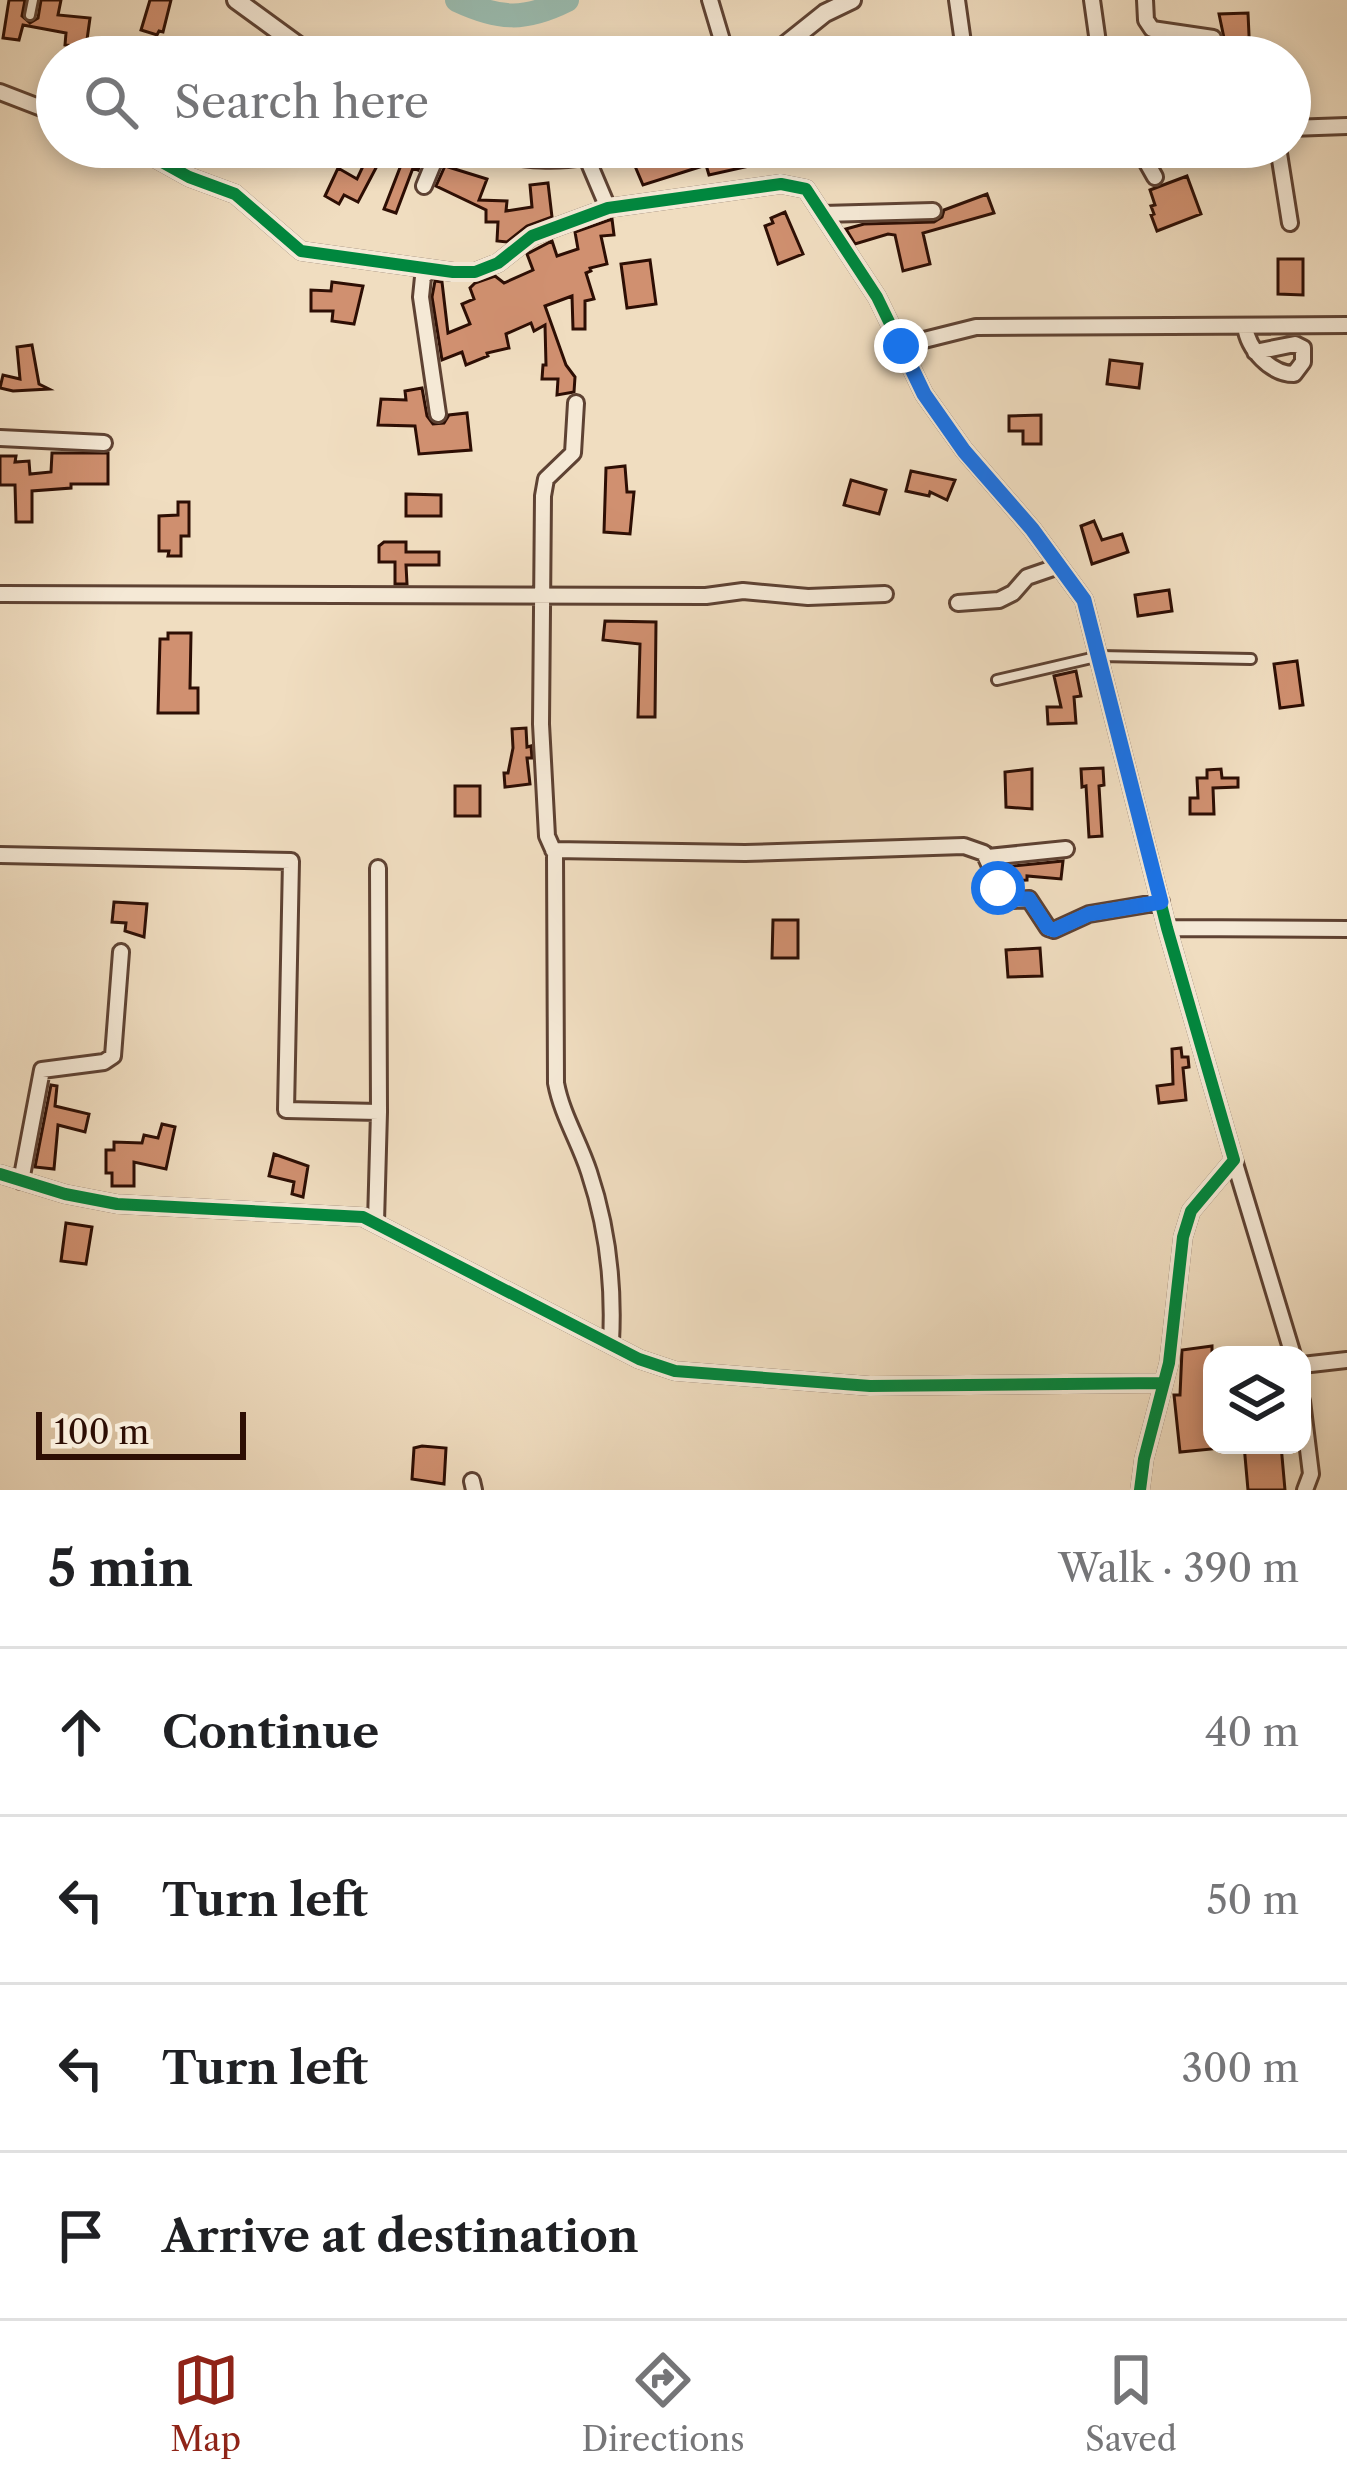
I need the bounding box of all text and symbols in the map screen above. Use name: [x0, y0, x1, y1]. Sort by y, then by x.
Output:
search box: [36, 36, 1311, 168]
icon: search: [78, 69, 144, 135]
text: Search here: [174, 74, 429, 130]
route end: [874, 319, 928, 373]
route start: [971, 861, 1025, 915]
map controls: [1203, 1346, 1311, 1454]
button: layers: [1203, 1346, 1311, 1454]
scale bar: [36, 1406, 246, 1459]
text: 100 m: [54, 1412, 149, 1453]
text: 5 min: [48, 1537, 193, 1599]
text: Walk · 390 m: [1058, 1544, 1299, 1592]
icon: ahead: [48, 1699, 114, 1765]
text: Continue: [162, 1704, 379, 1760]
text: 40 m: [1205, 1708, 1299, 1756]
icon: left: [48, 1867, 114, 1933]
text: Turn left: [162, 1872, 368, 1928]
text: 50 m: [1206, 1876, 1299, 1924]
icon: left: [48, 2035, 114, 2101]
text: Turn left: [162, 2040, 368, 2096]
text: 300 m: [1181, 2044, 1299, 2092]
icon: arrive: [48, 2203, 114, 2269]
text: Arrive at destination: [162, 2208, 639, 2264]
tab: Map: [170, 2347, 241, 2460]
tab: Directions: [582, 2347, 745, 2460]
tab: Saved: [1085, 2347, 1177, 2460]

